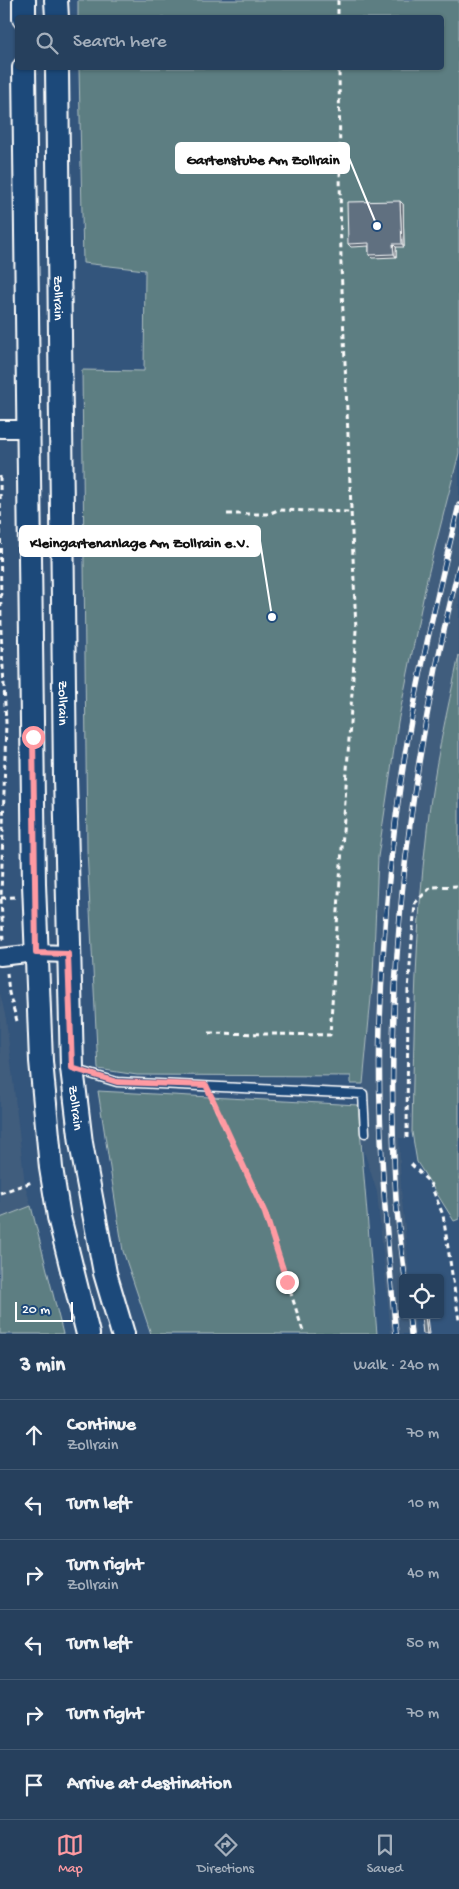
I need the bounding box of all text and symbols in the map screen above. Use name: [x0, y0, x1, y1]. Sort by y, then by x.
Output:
search box: [15, 15, 444, 70]
icon: search: [33, 29, 61, 57]
text: Search here: [73, 31, 167, 54]
callout: Gartenstube Am Zollrain: [176, 143, 349, 173]
text: Gartenstube Am Zollrain: [186, 152, 340, 170]
street label: Zollrain: [48, 275, 66, 321]
callout: Kleingartenanlage Am Zollrain e.V.: [20, 526, 260, 556]
text: Kleingartenanlage Am Zollrain e.V.: [29, 535, 250, 553]
street label: Zollrain: [53, 680, 70, 726]
route start: [22, 726, 45, 749]
street label: Zollrain: [63, 1085, 85, 1132]
route end: [276, 1271, 299, 1294]
map controls: [399, 1274, 444, 1319]
button: locate: [399, 1274, 444, 1319]
scale bar: [15, 1299, 72, 1322]
text: 20 m: [22, 1302, 50, 1319]
text: 3 min: [20, 1354, 65, 1379]
text: Walk · 240 m: [354, 1357, 439, 1376]
text: Continue: [67, 1414, 136, 1437]
icon: ahead: [20, 1421, 48, 1449]
text: 70 m: [406, 1425, 439, 1444]
text: Zollrain: [67, 1437, 118, 1456]
icon: left: [20, 1491, 48, 1519]
text: Turn left: [67, 1493, 131, 1516]
text: 10 m: [408, 1495, 439, 1514]
text: Turn right: [67, 1554, 143, 1577]
icon: right: [20, 1561, 48, 1589]
text: 40 m: [407, 1565, 439, 1584]
text: Zollrain: [67, 1577, 118, 1596]
icon: left: [20, 1631, 48, 1659]
text: Turn left: [67, 1633, 131, 1656]
text: 50 m: [406, 1635, 439, 1654]
icon: right: [20, 1701, 48, 1729]
text: Turn right: [67, 1703, 143, 1726]
text: 70 m: [406, 1705, 439, 1724]
icon: arrive: [20, 1771, 48, 1799]
text: Arrive at destination: [67, 1773, 231, 1796]
tab: Map: [56, 1831, 84, 1878]
tab: Directions: [197, 1831, 254, 1878]
tab: Saved: [367, 1831, 403, 1878]

